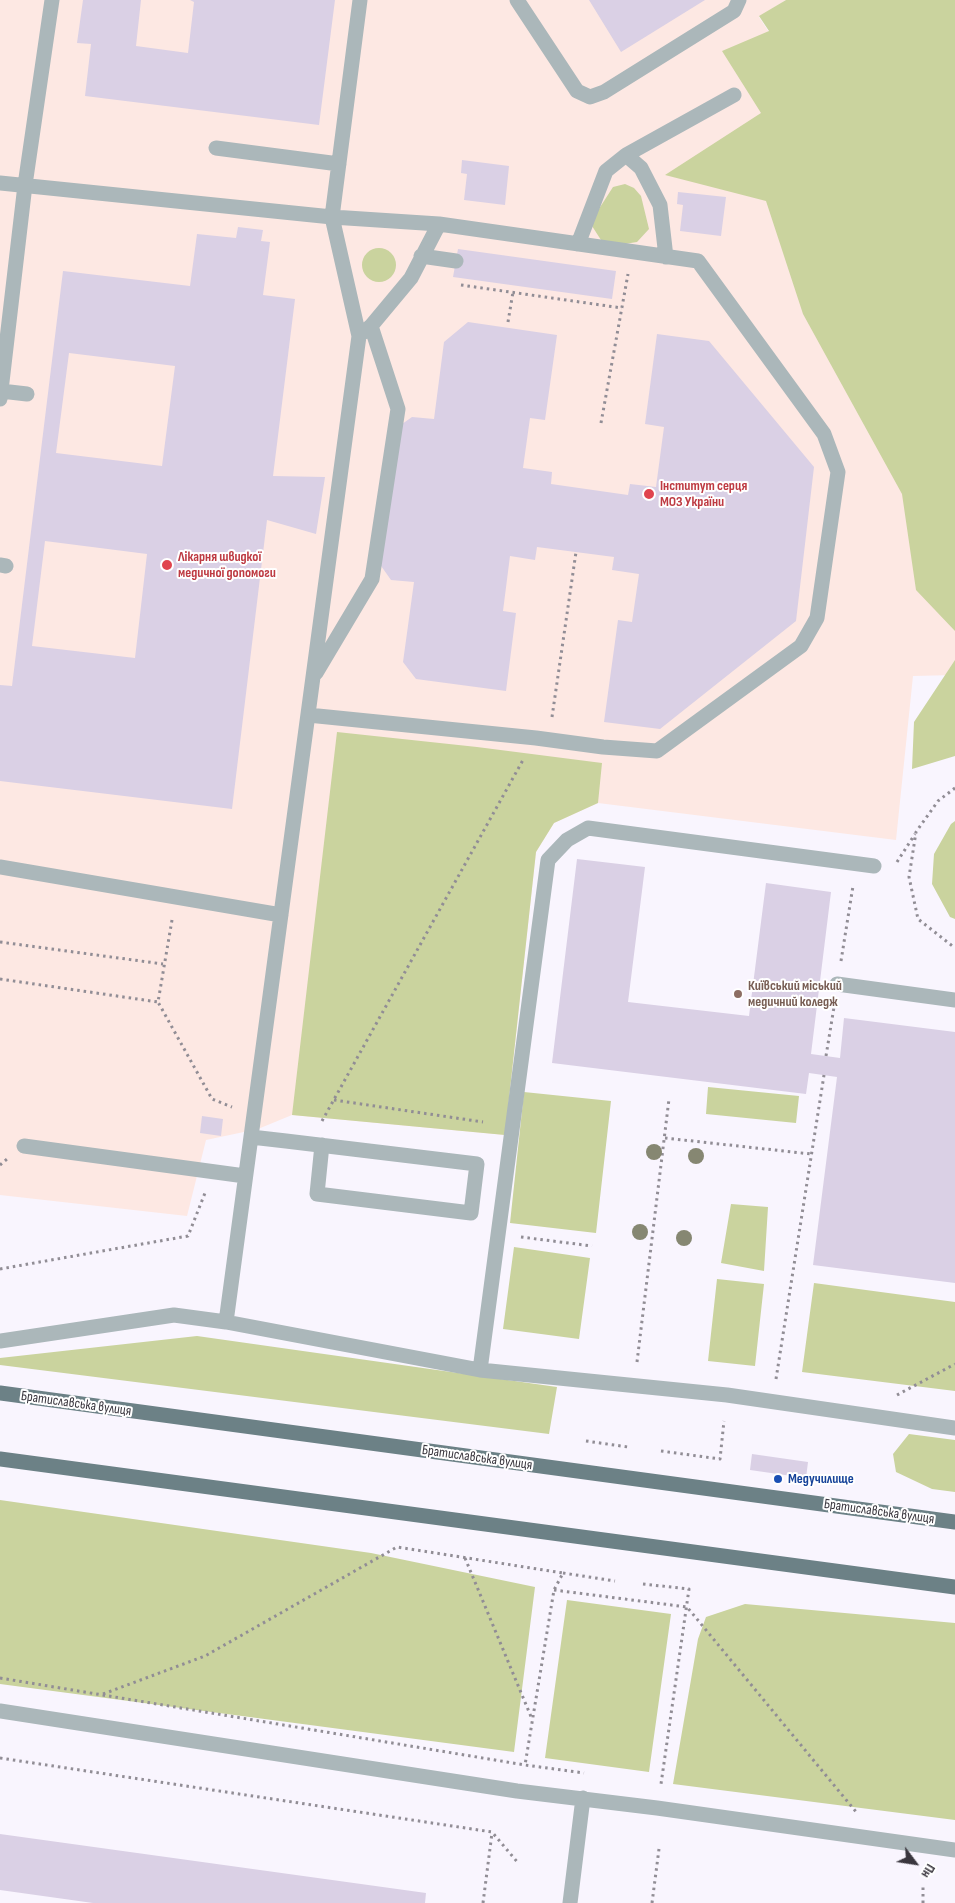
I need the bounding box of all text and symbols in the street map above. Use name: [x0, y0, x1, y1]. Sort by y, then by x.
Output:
place label: Інститут серця МОЗ України: [660, 478, 747, 511]
marker: Інститут серця МОЗ України: [642, 487, 656, 501]
place label: Лікарня швидкої медичної допомоги: [178, 549, 276, 582]
marker: Лікарня швидкої медичної допомоги: [160, 558, 174, 572]
place label: Київський міський медичний коледж: [748, 978, 842, 1010]
marker: Київський міський медичний коледж: [732, 988, 744, 1000]
street label: Братиславська вулиця: [20, 1388, 132, 1420]
street label: Братиславська вулиця: [421, 1442, 533, 1474]
place label: Медучилище: [788, 1471, 854, 1487]
marker: Медучилище: [772, 1473, 784, 1485]
street label: Братиславська вулиця: [823, 1496, 935, 1528]
north arrow: [890, 1838, 940, 1888]
text: Пн: [918, 1861, 939, 1881]

